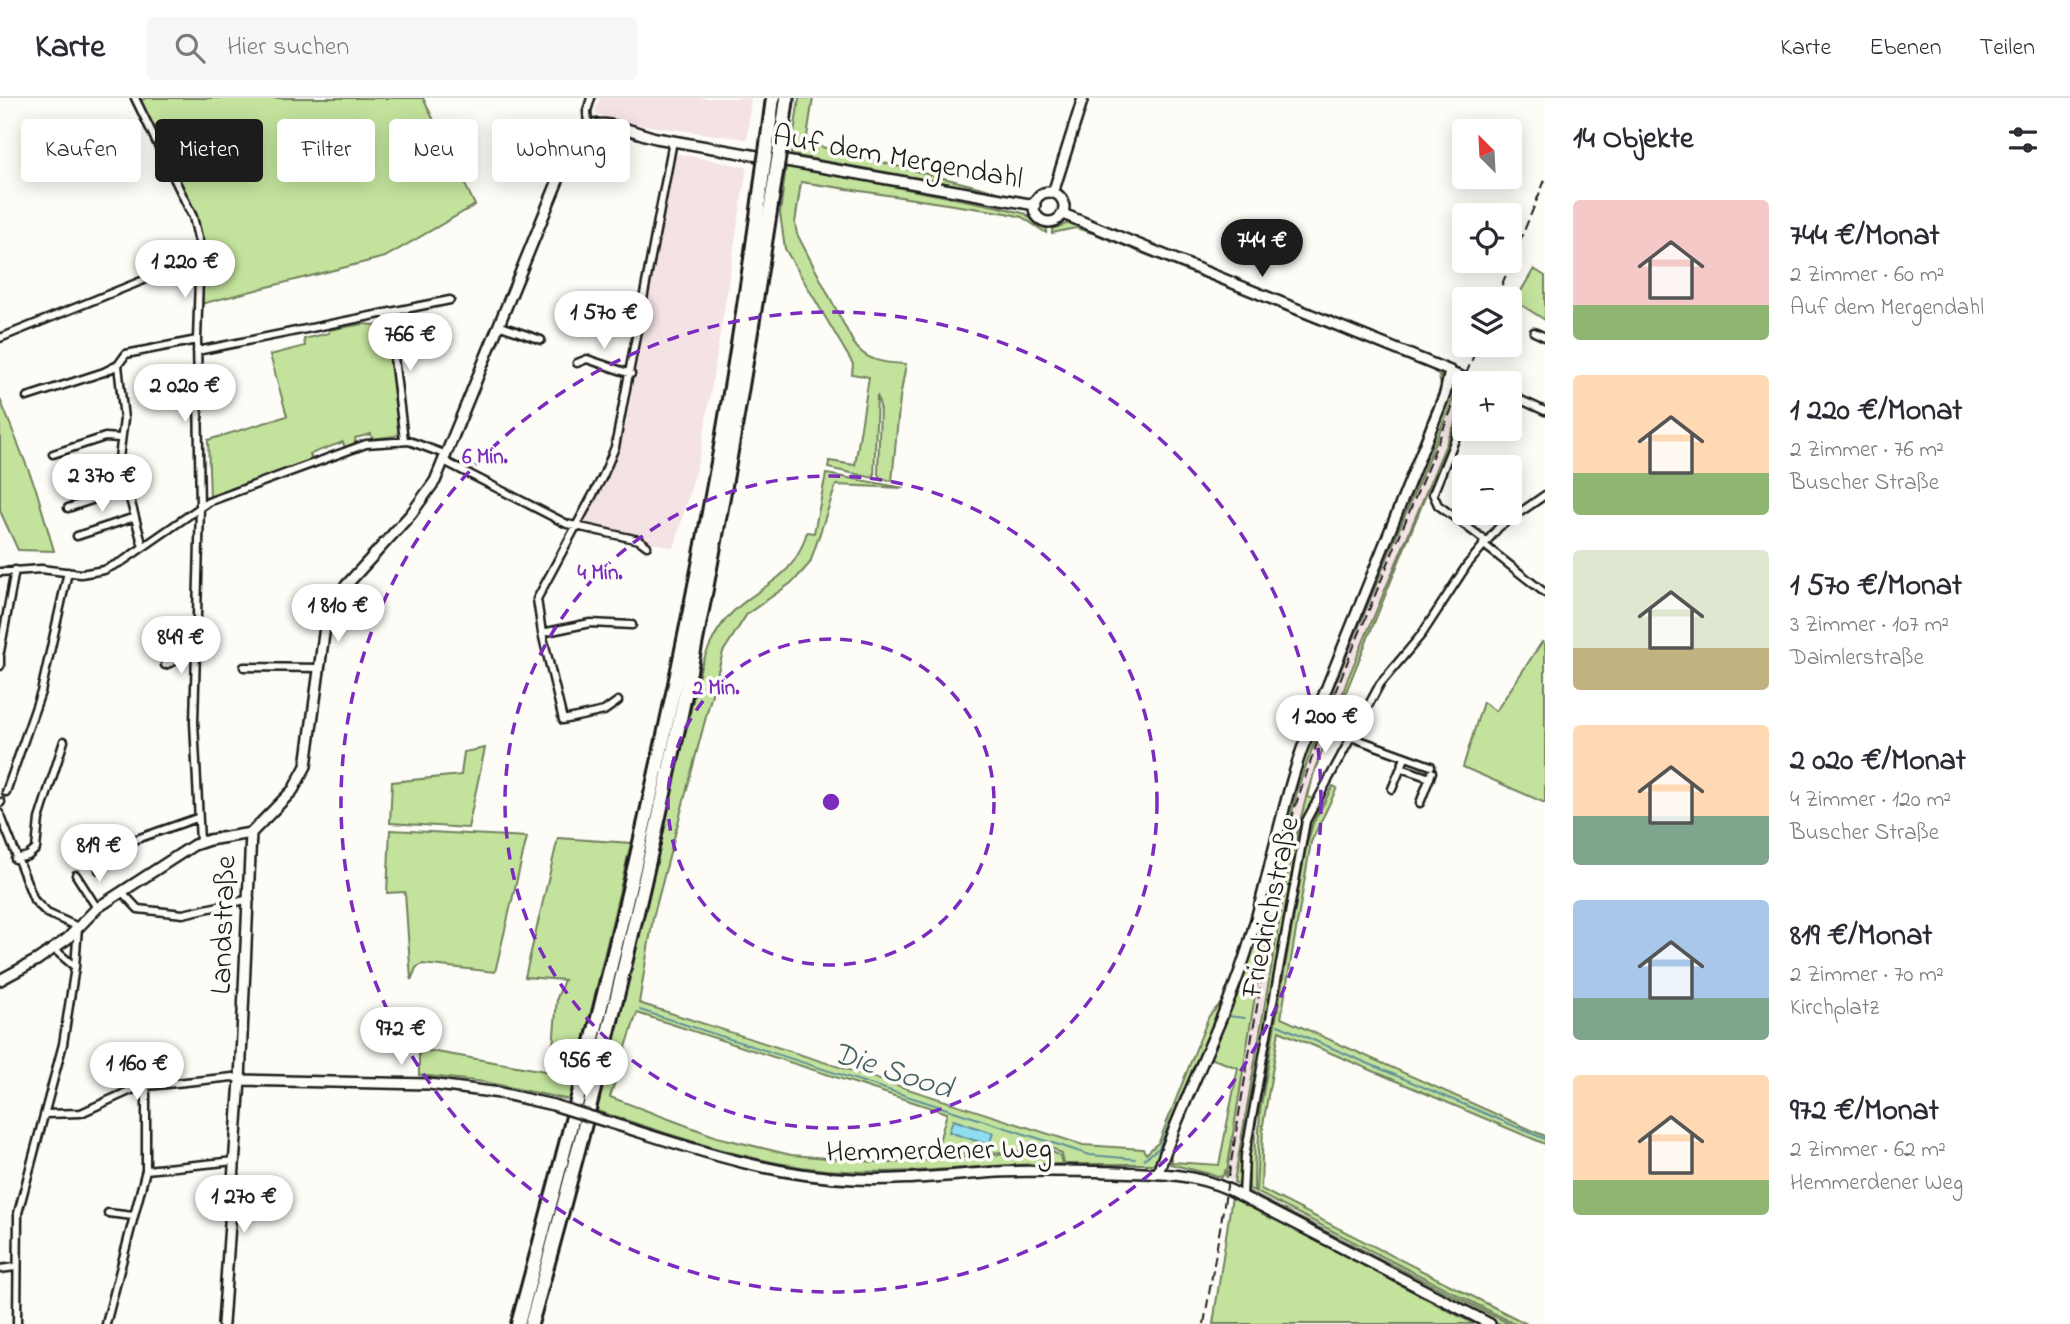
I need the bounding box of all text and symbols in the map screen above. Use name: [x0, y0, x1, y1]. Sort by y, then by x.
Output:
search box: [147, 17, 637, 80]
text: Karte: [35, 24, 105, 72]
icon: search: [171, 29, 209, 67]
text: Hier suchen: [227, 29, 349, 67]
text: Karte: [1780, 31, 1831, 66]
text: Ebenen: [1869, 31, 1942, 66]
text: Teilen: [1980, 31, 2035, 66]
street label: Auf dem Mergendahl: [769, 115, 1026, 203]
text: 14 Objekte: [1573, 118, 1693, 162]
chip: Kaufen: [21, 119, 141, 182]
chip: Mieten: [155, 119, 263, 182]
chip: Filter: [277, 119, 375, 182]
chip: Neu: [389, 119, 478, 182]
chip: Wohnung: [492, 119, 630, 182]
north arrow: [1452, 119, 1522, 189]
map controls: [1452, 119, 1522, 525]
icon: filters: [2004, 121, 2042, 159]
button: locate: [1452, 203, 1522, 273]
text: 744 €/Monat: [1790, 215, 1940, 259]
pin: 744 €: [1213, 220, 1311, 279]
text: 744 €: [1237, 225, 1287, 258]
icon: home: [1629, 228, 1713, 312]
pin: 1 220 €: [120, 240, 250, 300]
text: 1 220 €: [151, 246, 219, 279]
text: 2 Zimmer · 60 m²: [1790, 259, 1944, 292]
button: layers: [1452, 287, 1522, 357]
pin: 1 570 €: [539, 292, 669, 351]
text: Auf dem Mergendahl: [1790, 292, 1984, 325]
text: 1 570 €: [570, 297, 638, 330]
pin: 766 €: [361, 314, 459, 373]
text: 766 €: [384, 319, 436, 352]
pin: 2 020 €: [120, 364, 250, 424]
text: 2 020 €: [150, 370, 220, 403]
button: +: [1452, 371, 1522, 441]
text: 1 220 €/Monat: [1790, 390, 1962, 434]
icon: home: [1629, 403, 1713, 487]
text: 2 Zimmer · 76 m²: [1790, 434, 1944, 467]
text: 6 Min.: [462, 443, 509, 473]
pin: 2 370 €: [37, 454, 167, 514]
button: −: [1452, 455, 1522, 525]
text: 2 370 €: [68, 460, 136, 493]
text: Buscher Straße: [1790, 467, 1939, 500]
text: 4 Min.: [577, 559, 623, 589]
text: 1 570 €/Monat: [1790, 565, 1962, 609]
icon: home: [1629, 578, 1713, 662]
pin: 1 810 €: [273, 584, 403, 644]
text: 1 810 €: [308, 590, 368, 623]
text: 3 Zimmer · 107 m²: [1790, 609, 1949, 642]
pin: 849 €: [132, 616, 230, 676]
text: 849 €: [158, 622, 204, 655]
text: Daimlerstraße: [1790, 642, 1924, 675]
text: 2 Min.: [692, 674, 740, 704]
pin: 1 200 €: [1260, 696, 1390, 755]
text: 1 200 €: [1292, 701, 1358, 734]
text: 2 020 €/Monat: [1790, 740, 1966, 784]
icon: home: [1629, 753, 1713, 837]
text: 4 Zimmer · 120 m²: [1790, 784, 1951, 817]
centre of rings: [819, 790, 843, 814]
street label: Friedrichstraße: [1231, 812, 1313, 1003]
text: Buscher Straße: [1790, 817, 1939, 850]
pin: 819 €: [50, 824, 148, 884]
text: 819 €: [77, 830, 121, 863]
street label: Landstraße: [201, 854, 249, 995]
text: 819 €/Monat: [1790, 915, 1932, 959]
icon: home: [1629, 928, 1713, 1012]
text: 2 Zimmer · 70 m²: [1790, 959, 1944, 992]
text: Kirchplatz: [1790, 992, 1879, 1025]
pin: 972 €: [352, 1007, 450, 1067]
text: 972 €: [376, 1013, 426, 1046]
water label: Die Sood: [826, 1031, 959, 1114]
pin: 956 €: [537, 1040, 635, 1099]
pin: 1 160 €: [72, 1042, 202, 1102]
text: 956 €: [560, 1045, 612, 1078]
text: 1 160 €: [106, 1048, 168, 1081]
text: 972 €/Monat: [1790, 1090, 1939, 1134]
icon: home: [1629, 1103, 1713, 1187]
street label: Hemmerdener Weg: [826, 1128, 1052, 1176]
text: 2 Zimmer · 62 m²: [1790, 1134, 1946, 1167]
text: Hemmerdener Weg: [1790, 1167, 1963, 1200]
pin: 1 270 €: [179, 1176, 309, 1235]
text: 1 270 €: [211, 1181, 277, 1214]

